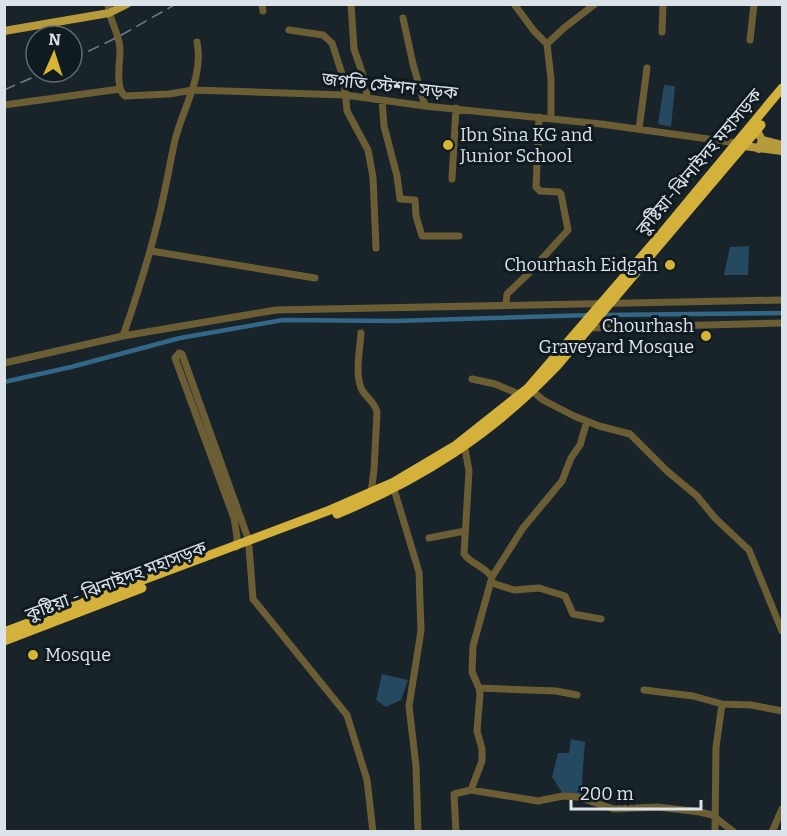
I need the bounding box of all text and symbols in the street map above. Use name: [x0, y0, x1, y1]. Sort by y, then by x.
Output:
north arrow: [24, 24, 84, 84]
text: N: [48, 30, 61, 49]
street label: জগতি স্টেশন সড়ক: [320, 68, 459, 104]
street label: কুষ্টিয়া-ঝিনাইদহ মহাসড়ক: [631, 84, 767, 241]
place label: Ibn Sina KG and Junior School: [459, 124, 593, 167]
marker: Ibn Sina KG and Junior School: [441, 138, 455, 152]
place label: Chourhash Eidgah: [504, 254, 658, 276]
marker: Chourhash Eidgah: [663, 258, 677, 272]
place label: Chourhash Graveyard Mosque: [538, 315, 694, 358]
marker: Chourhash Graveyard Mosque: [699, 329, 713, 343]
street label: কুষ্টিয়া - ঝিনাইদহ মহাসড়ক: [22, 536, 210, 626]
place label: Mosque: [45, 644, 111, 666]
marker: Mosque: [26, 648, 40, 662]
scale bar: [571, 773, 702, 811]
text: 200 m: [580, 783, 634, 805]

